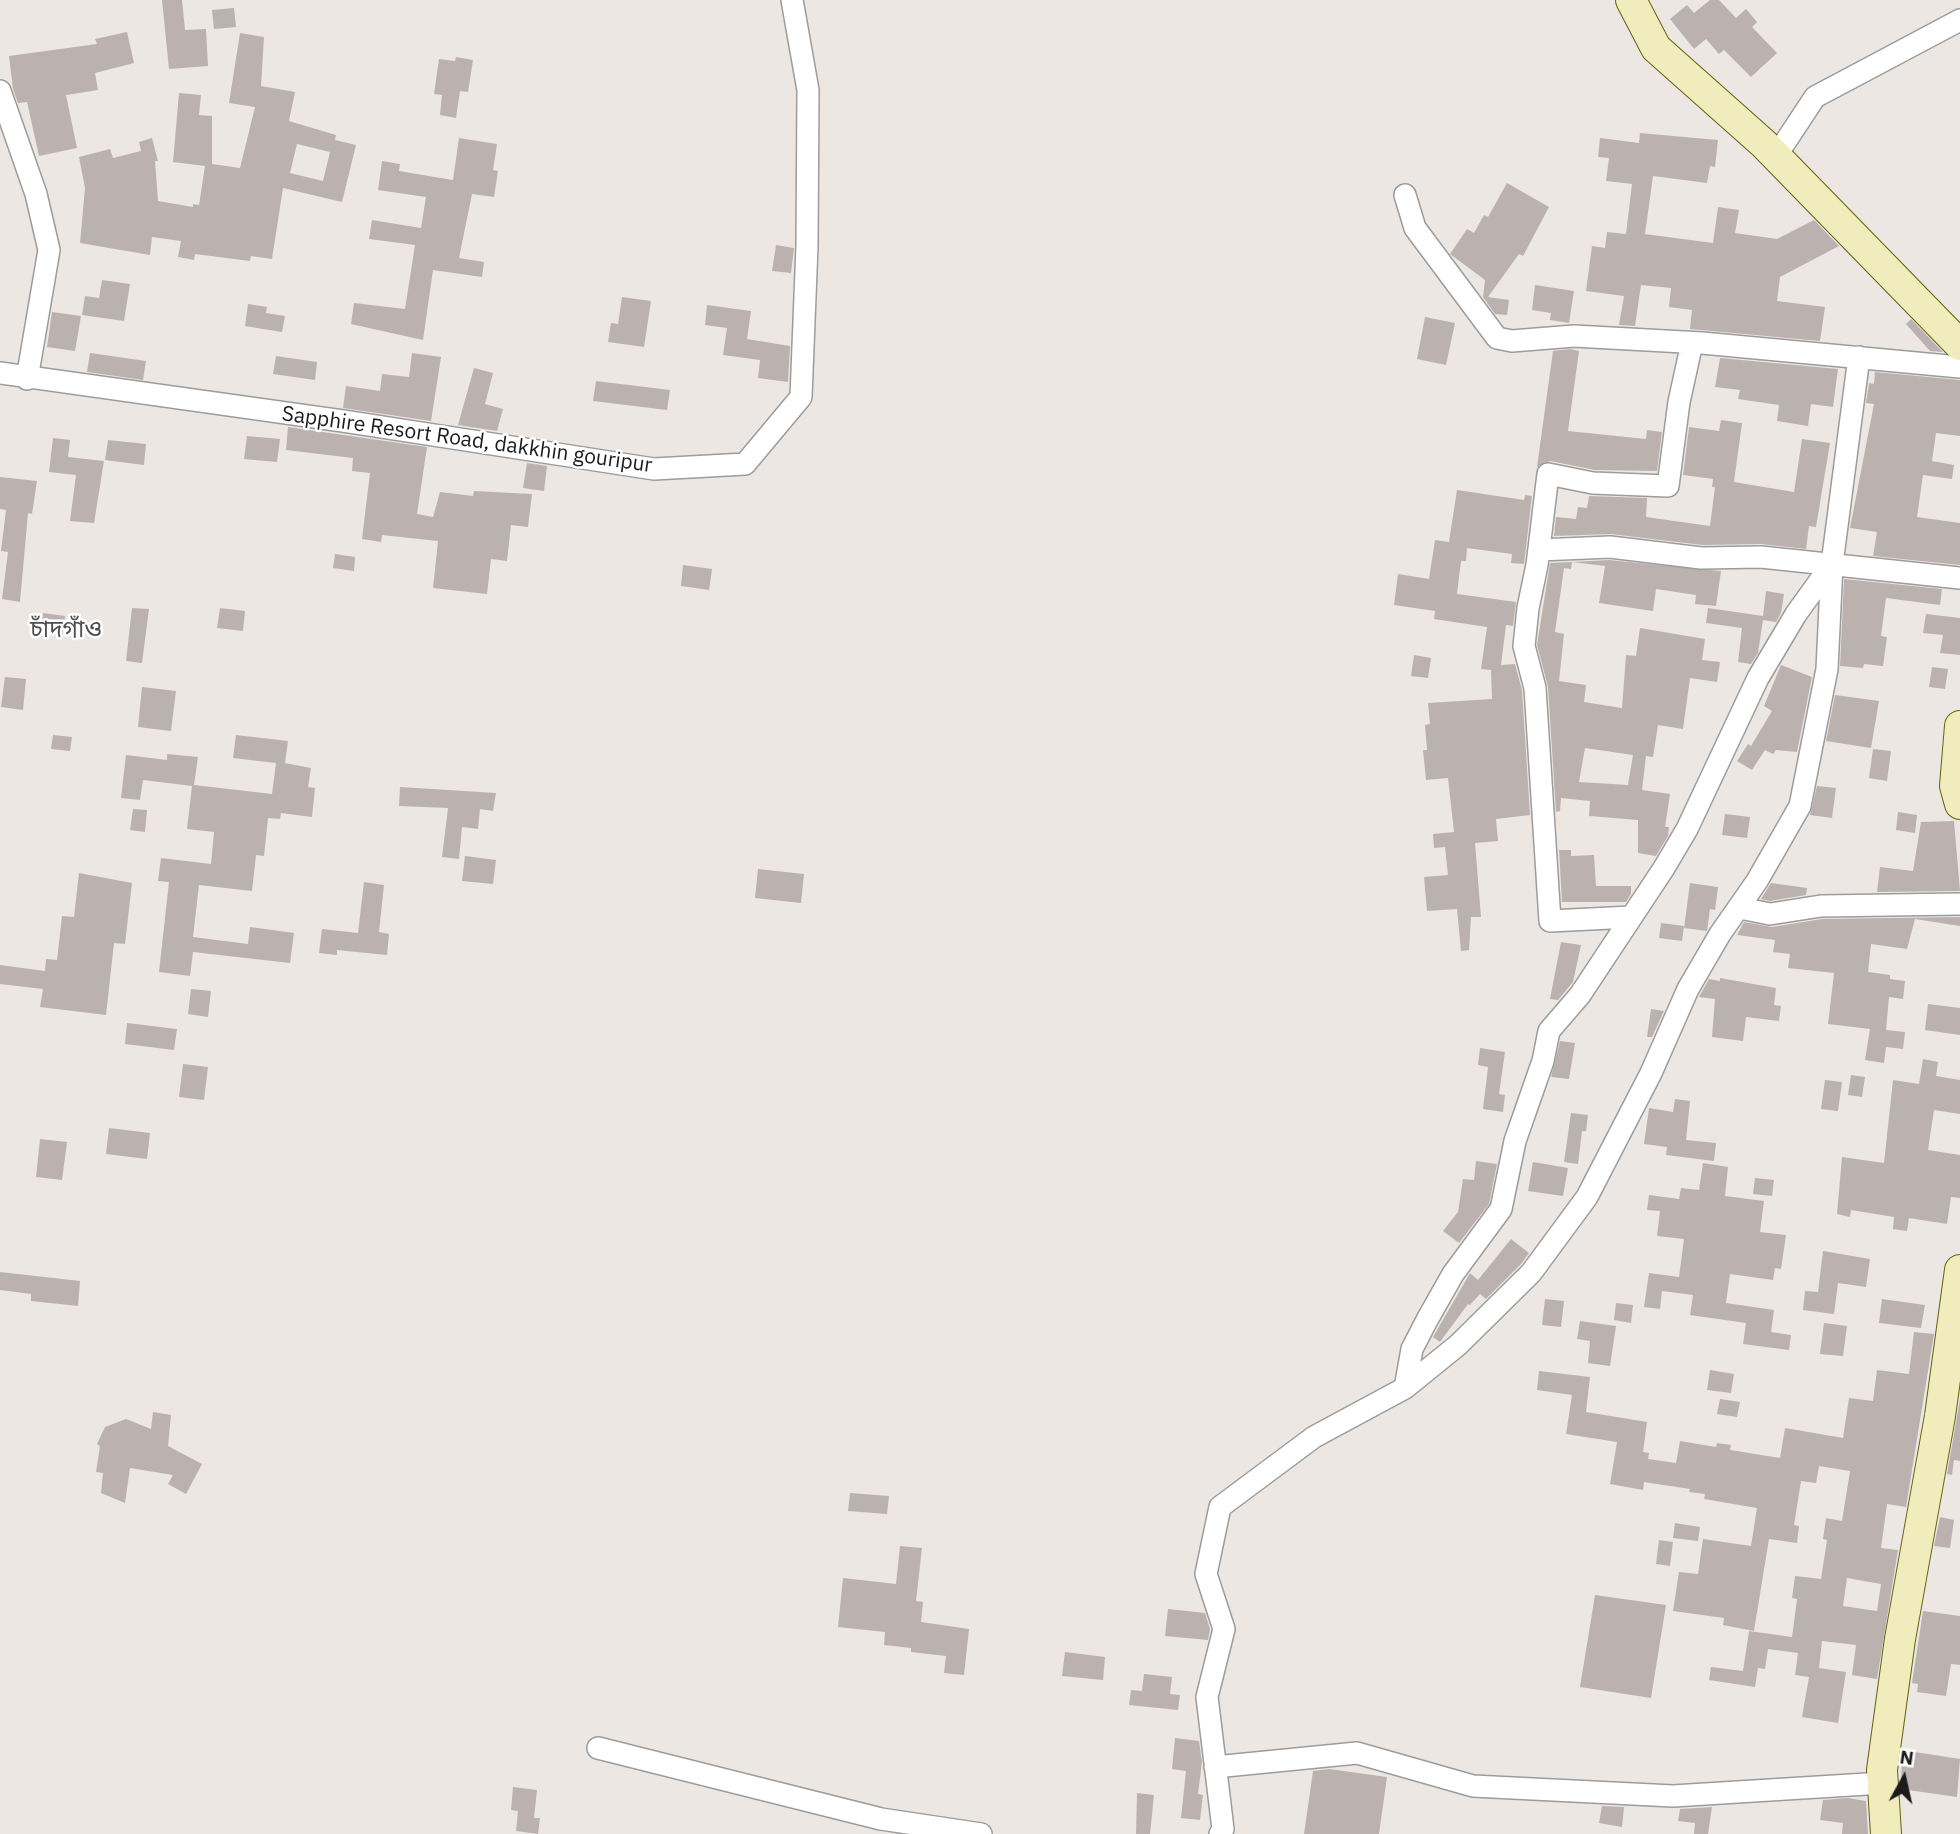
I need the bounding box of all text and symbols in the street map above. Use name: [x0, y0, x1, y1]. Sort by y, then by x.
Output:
street label: Sapphire Resort Road, dakkhin gouripur: [280, 402, 654, 478]
district label: চাঁদগাঁও: [30, 616, 102, 644]
north arrow: [1869, 1743, 1939, 1813]
text: N: [1898, 1744, 1915, 1770]

